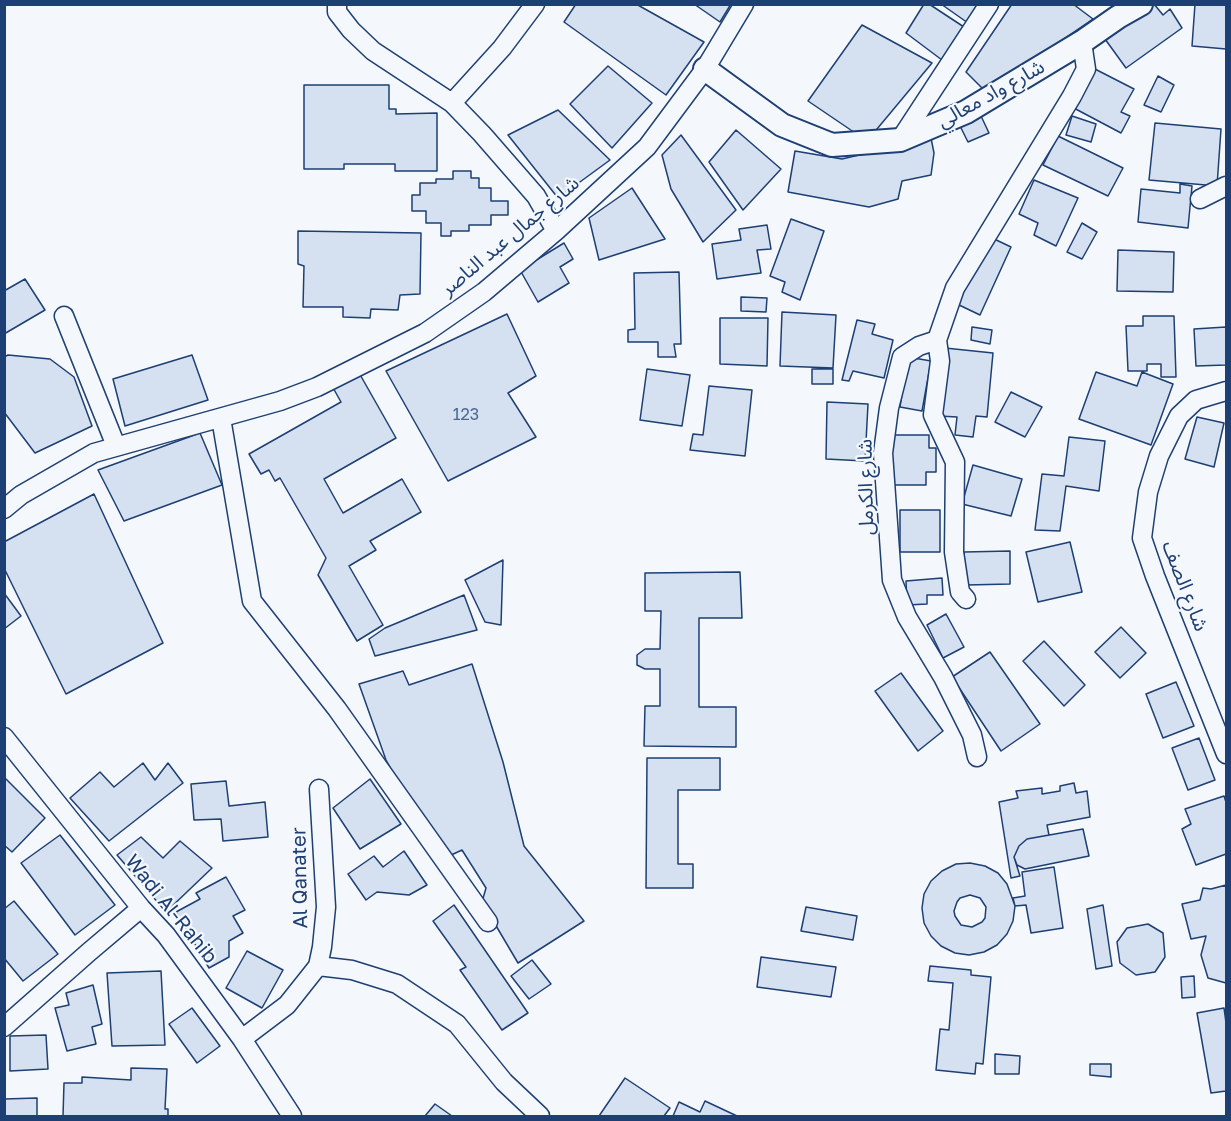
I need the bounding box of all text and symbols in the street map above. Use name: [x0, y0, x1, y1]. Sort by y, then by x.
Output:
street label: شارع واد معالي: [933, 55, 1049, 133]
street label: شارع جمال عبد الناصر: [436, 171, 584, 301]
house number: 123: [453, 405, 479, 425]
street label: شارع الكرمل: [853, 439, 879, 535]
street label: شارع الصف: [1157, 537, 1213, 635]
street label: Al Qanater: [287, 827, 313, 929]
street label: Wadi Al-Rahib: [120, 850, 222, 968]

